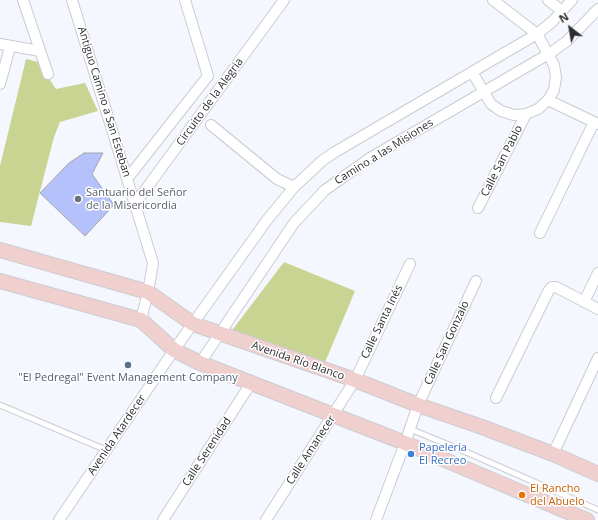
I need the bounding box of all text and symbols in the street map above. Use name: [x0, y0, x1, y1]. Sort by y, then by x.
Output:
north arrow: [550, 8, 590, 48]
text: N: [556, 9, 571, 26]
street label: Antiguo Camino a San Esteban: [75, 25, 133, 179]
street label: Circuito de la Alegria: [174, 56, 246, 148]
street label: Camino a las Misiones: [332, 116, 436, 188]
street label: Calle San Pablo: [478, 123, 526, 199]
place label: Santuario del Señor de la Misericordia: [86, 186, 187, 212]
marker: Santuario del Señor de la Misericordia: [73, 194, 83, 204]
street label: Calle Santa Inés: [358, 283, 406, 361]
street label: Calle San Gonzalo: [422, 299, 472, 387]
street label: Avenida Río Blanco: [250, 339, 346, 383]
marker: "El Pedregal" Event Management Company: [123, 360, 133, 370]
place label: "El Pedregal" Event Management Company: [18, 371, 238, 385]
street label: Avenida Atardecer: [85, 392, 149, 478]
street label: Calle Amanecer: [284, 413, 338, 487]
street label: Calle Serenidad: [180, 415, 234, 489]
place label: Papelería El Recreo: [419, 441, 467, 467]
marker: Papelería El Recreo: [406, 449, 416, 459]
place label: El Rancho del Abuelo: [530, 482, 585, 508]
marker: El Rancho del Abuelo: [517, 490, 527, 500]

